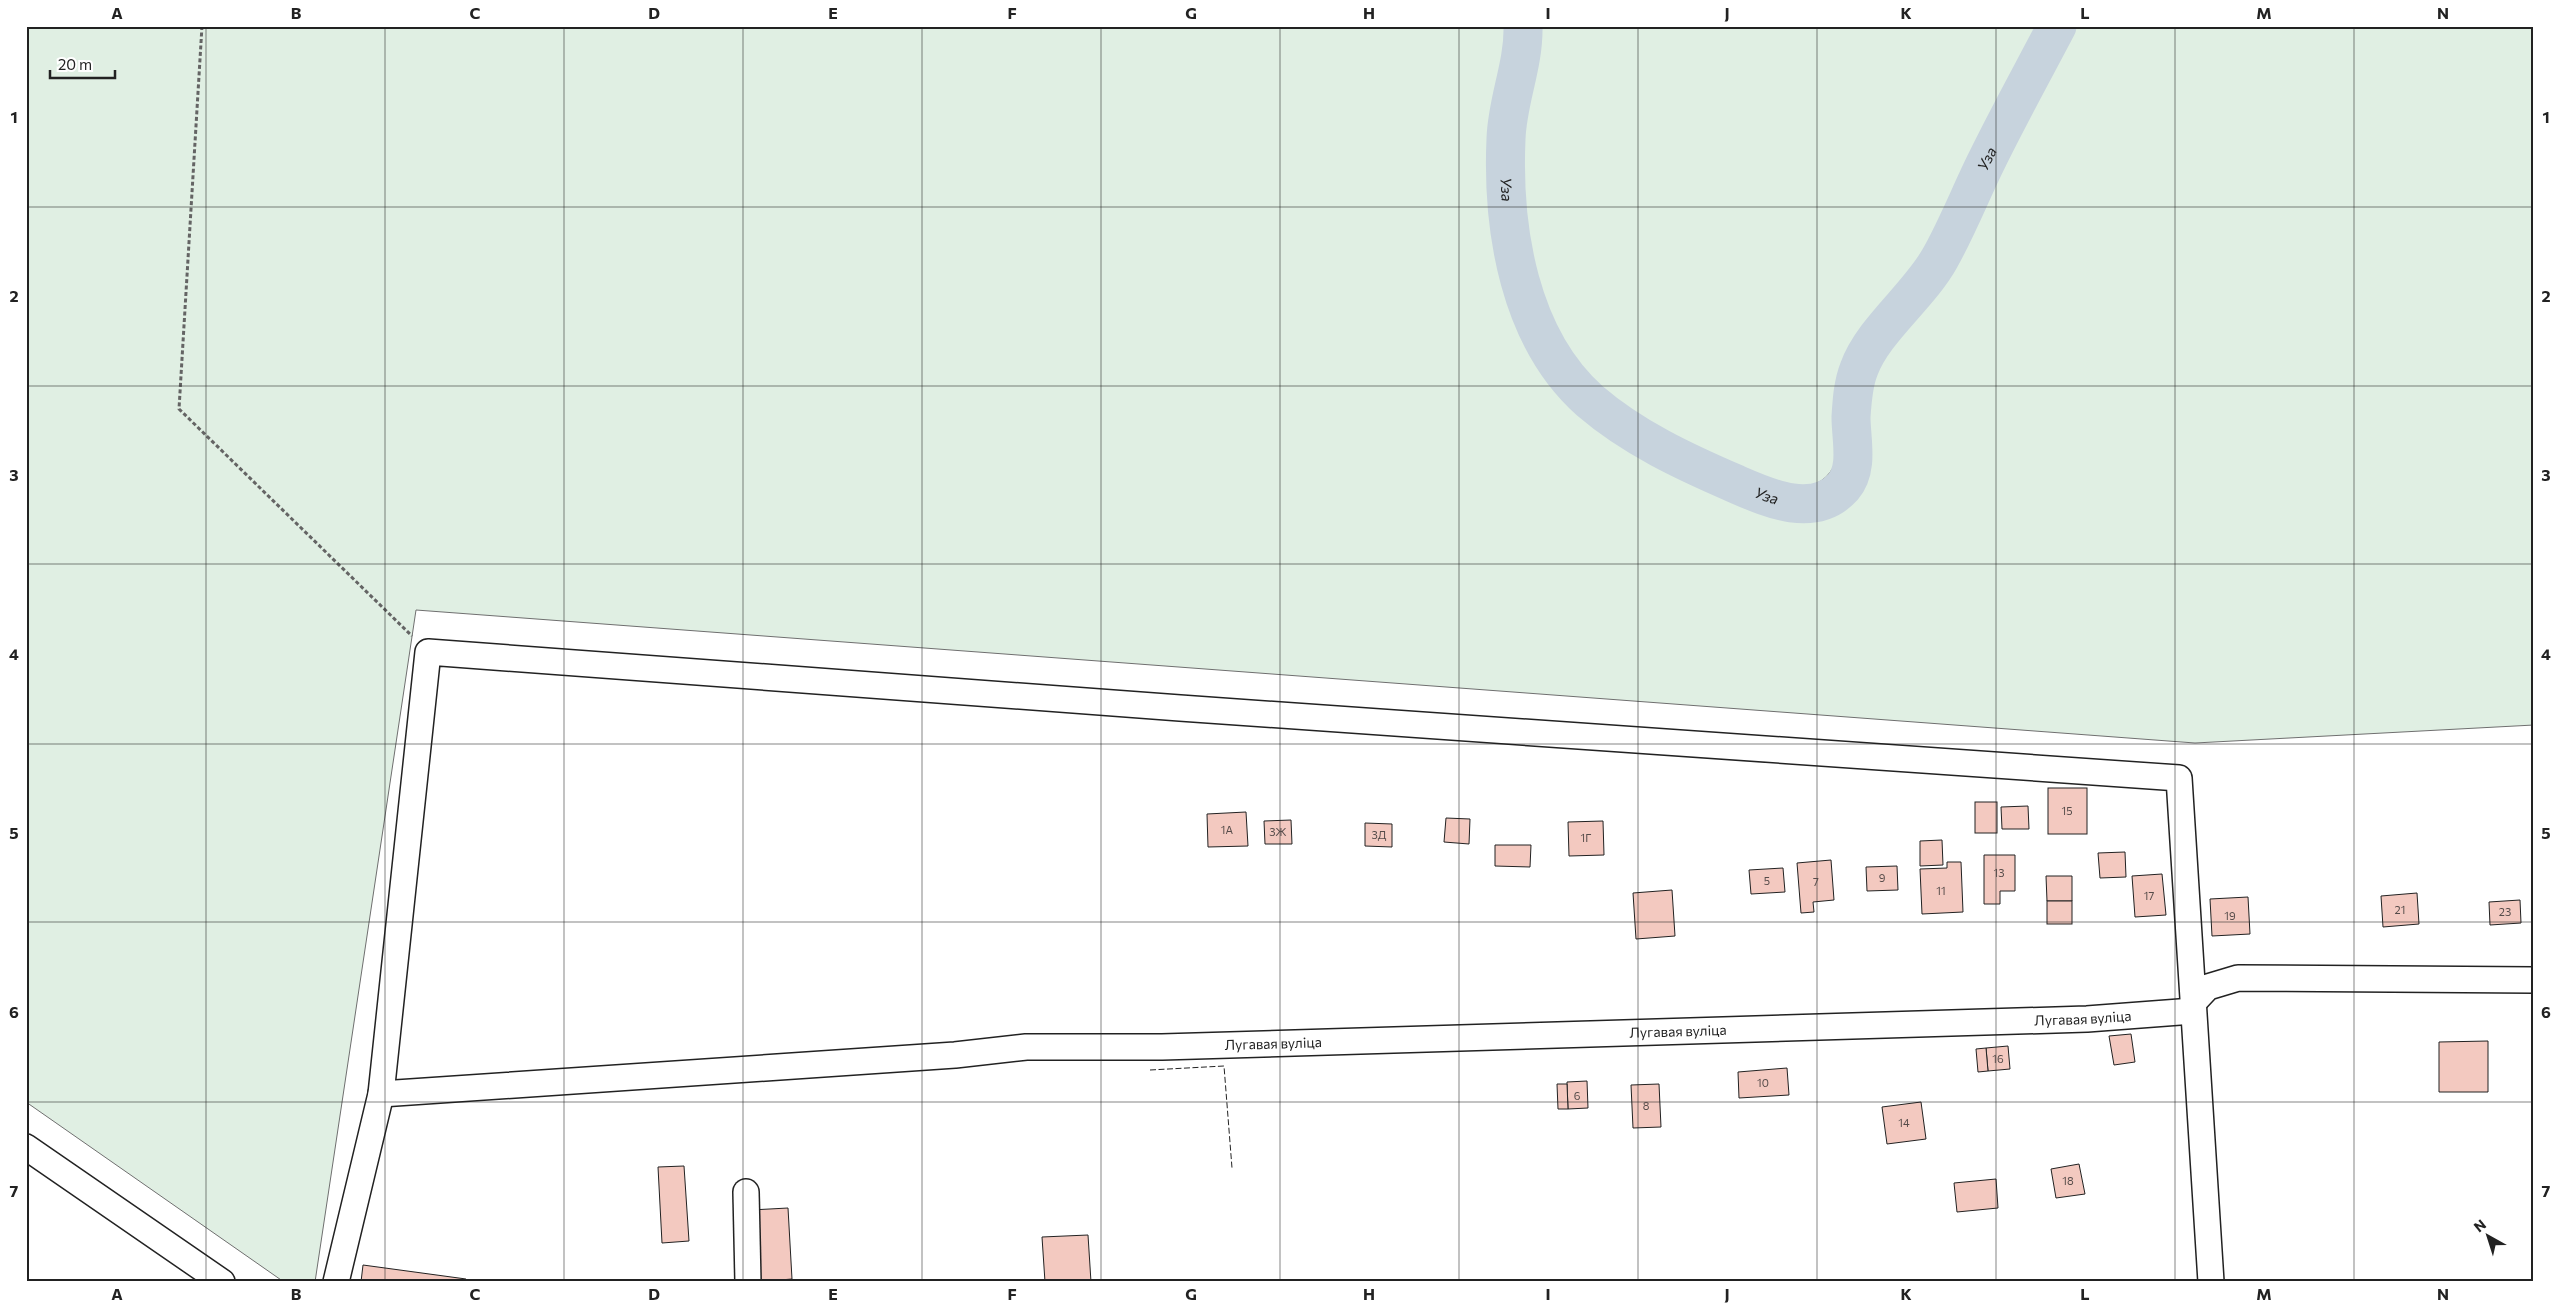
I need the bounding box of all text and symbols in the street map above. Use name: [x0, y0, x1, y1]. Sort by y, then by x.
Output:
text: A: [111, 3, 123, 22]
text: B: [291, 3, 302, 22]
text: C: [470, 3, 481, 22]
text: D: [648, 3, 660, 22]
text: E: [828, 3, 838, 22]
text: F: [1007, 3, 1017, 22]
text: G: [1185, 3, 1197, 22]
text: H: [1363, 3, 1375, 22]
text: I: [1545, 3, 1551, 22]
text: J: [1724, 3, 1730, 22]
text: K: [1900, 3, 1912, 22]
text: L: [2080, 3, 2090, 22]
text: M: [2256, 3, 2272, 22]
text: N: [2437, 3, 2449, 22]
scale bar: [50, 48, 115, 80]
text: 20 m: [58, 55, 92, 73]
text: 1: [10, 107, 18, 126]
text: 1: [2542, 107, 2550, 126]
water label: Уза: [1973, 144, 2000, 173]
water label: Уза: [1498, 177, 1517, 202]
text: 2: [9, 286, 19, 305]
text: 2: [2541, 286, 2551, 305]
text: 3: [9, 465, 19, 484]
text: 3: [2541, 465, 2551, 484]
water label: Уза: [1752, 483, 1781, 508]
text: 4: [9, 644, 19, 663]
text: 4: [2541, 644, 2551, 663]
house number: 15: [2061, 804, 2073, 817]
text: 5: [9, 823, 19, 842]
house number: 1А: [1221, 823, 1234, 836]
text: 5: [2541, 823, 2551, 842]
house number: 3Ж: [1269, 825, 1287, 838]
house number: 3Д: [1372, 828, 1387, 841]
house number: 1Г: [1581, 831, 1591, 844]
house number: 13: [1994, 866, 2004, 879]
house number: 9: [1879, 871, 1886, 884]
house number: 5: [1764, 874, 1770, 887]
house number: 7: [1813, 875, 1819, 888]
house number: 11: [1936, 884, 1946, 897]
house number: 17: [2144, 889, 2154, 902]
house number: 21: [2395, 903, 2405, 916]
house number: 23: [2499, 905, 2511, 918]
house number: 19: [2224, 909, 2236, 922]
text: 6: [9, 1002, 19, 1021]
text: 6: [2541, 1002, 2551, 1021]
street label: Лугавая вуліца: [2034, 1007, 2132, 1029]
street label: Лугавая вуліца: [1629, 1021, 1727, 1041]
street label: Лугавая вуліца: [1224, 1033, 1322, 1053]
house number: 16: [1992, 1052, 2004, 1065]
house number: 10: [1757, 1076, 1769, 1089]
house number: 6: [1574, 1089, 1581, 1102]
house number: 8: [1643, 1099, 1650, 1112]
house number: 14: [1898, 1116, 1910, 1129]
house number: 18: [2062, 1174, 2074, 1187]
text: 7: [10, 1181, 19, 1200]
text: 7: [2542, 1181, 2551, 1200]
north arrow: [2462, 1210, 2512, 1260]
text: N: [2470, 1216, 2489, 1235]
text: A: [111, 1284, 123, 1303]
text: B: [291, 1284, 302, 1303]
text: C: [470, 1284, 481, 1303]
text: D: [648, 1284, 660, 1303]
text: E: [828, 1284, 838, 1303]
text: F: [1007, 1284, 1017, 1303]
text: G: [1185, 1284, 1197, 1303]
text: H: [1363, 1284, 1375, 1303]
text: I: [1545, 1284, 1551, 1303]
text: J: [1724, 1284, 1730, 1303]
text: K: [1900, 1284, 1912, 1303]
text: L: [2080, 1284, 2090, 1303]
text: M: [2256, 1284, 2272, 1303]
text: N: [2437, 1284, 2449, 1303]

